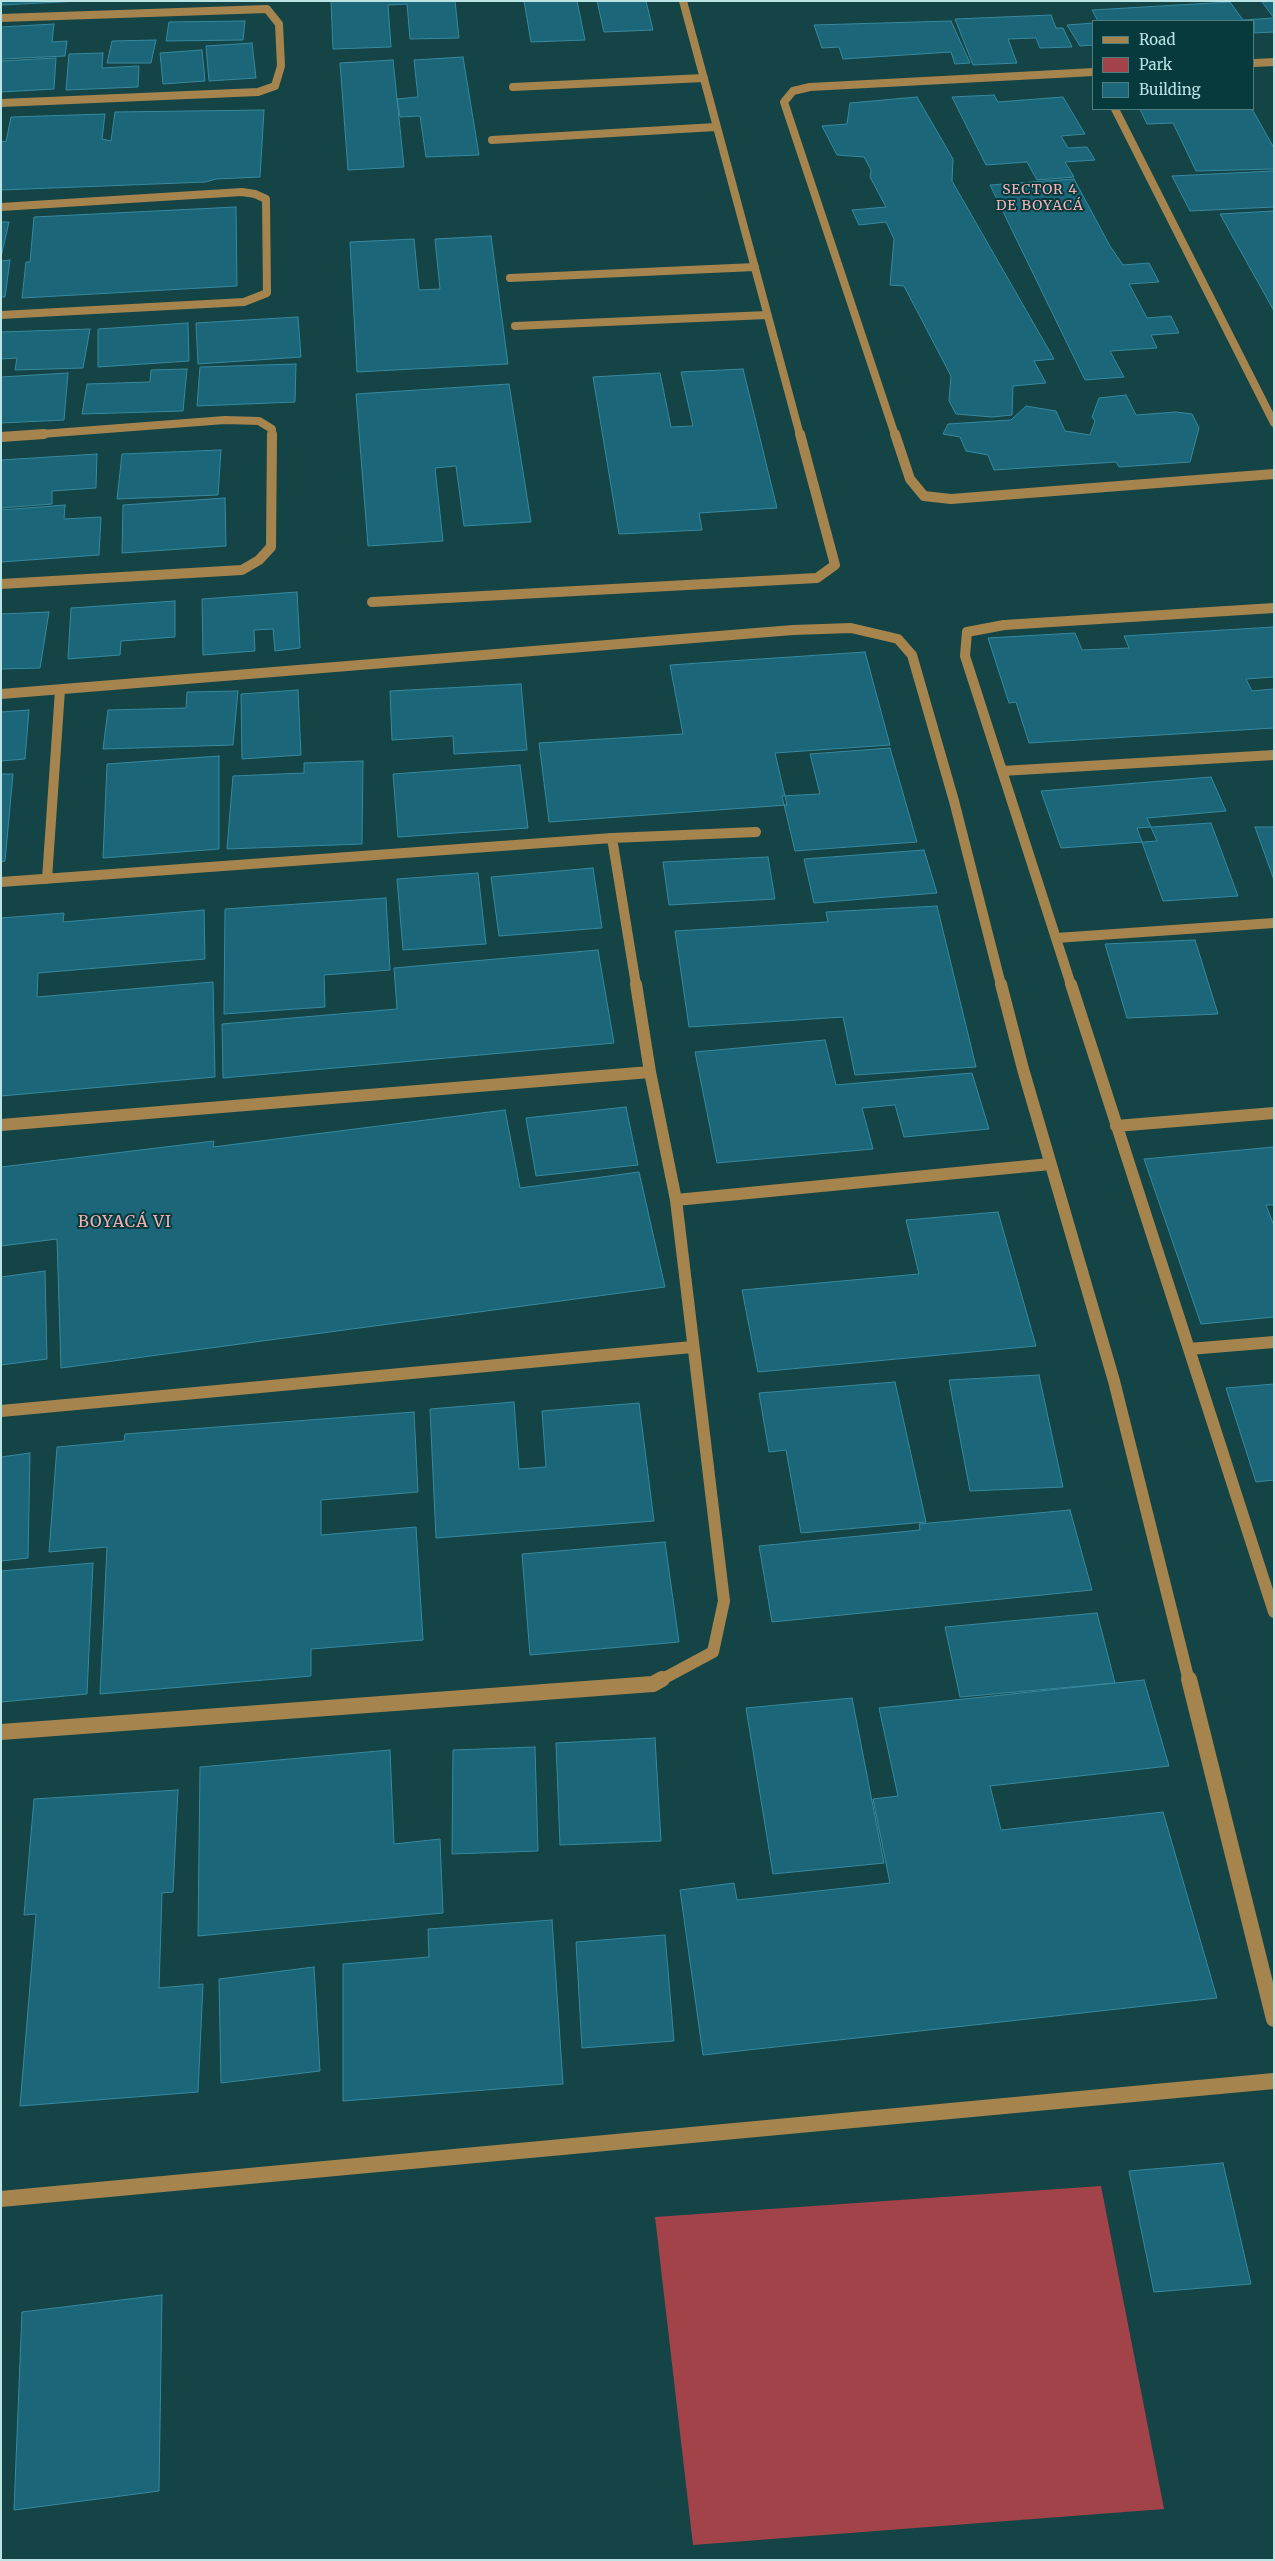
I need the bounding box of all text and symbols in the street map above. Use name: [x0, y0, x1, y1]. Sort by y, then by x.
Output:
legend: [1092, 20, 1255, 110]
text: Road: [1139, 30, 1175, 49]
text: Park: [1139, 55, 1172, 74]
text: Building: [1139, 80, 1201, 99]
district label: SECTOR 4 DE BOYACÁ: [995, 182, 1085, 214]
district label: BOYACÁ VI: [77, 1212, 173, 1232]

